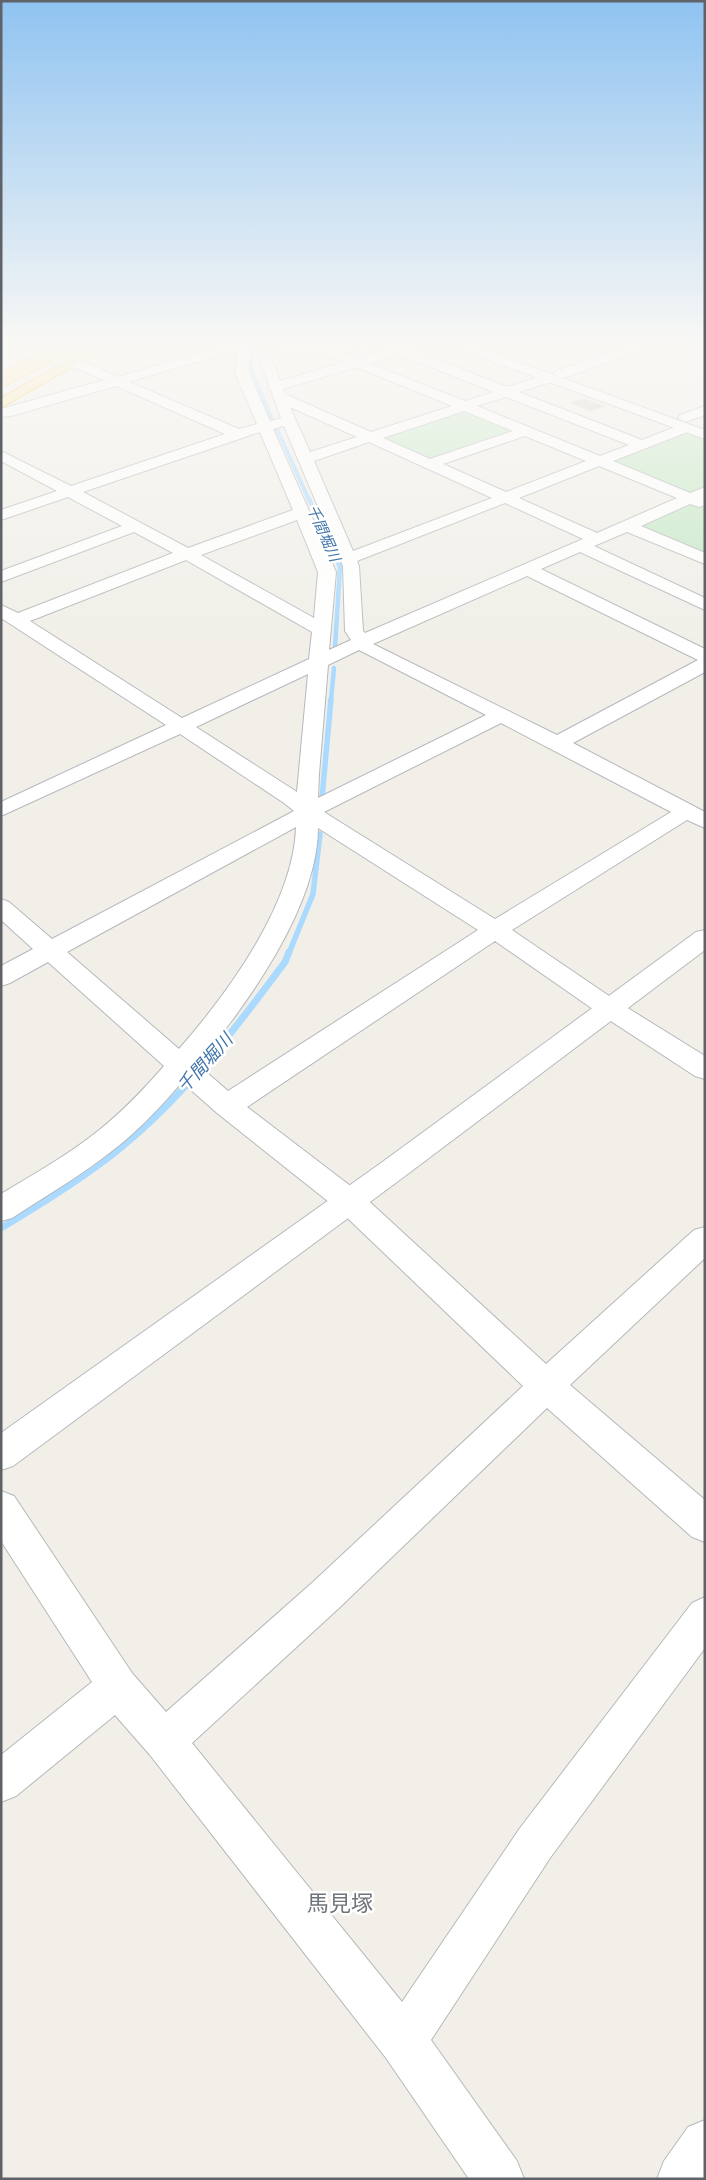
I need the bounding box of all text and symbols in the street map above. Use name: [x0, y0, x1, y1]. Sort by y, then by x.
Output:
water label: 千間堀川: [304, 502, 345, 566]
water label: 千間堀川: [173, 1028, 238, 1096]
district label: 馬見塚: [307, 1891, 373, 1916]

